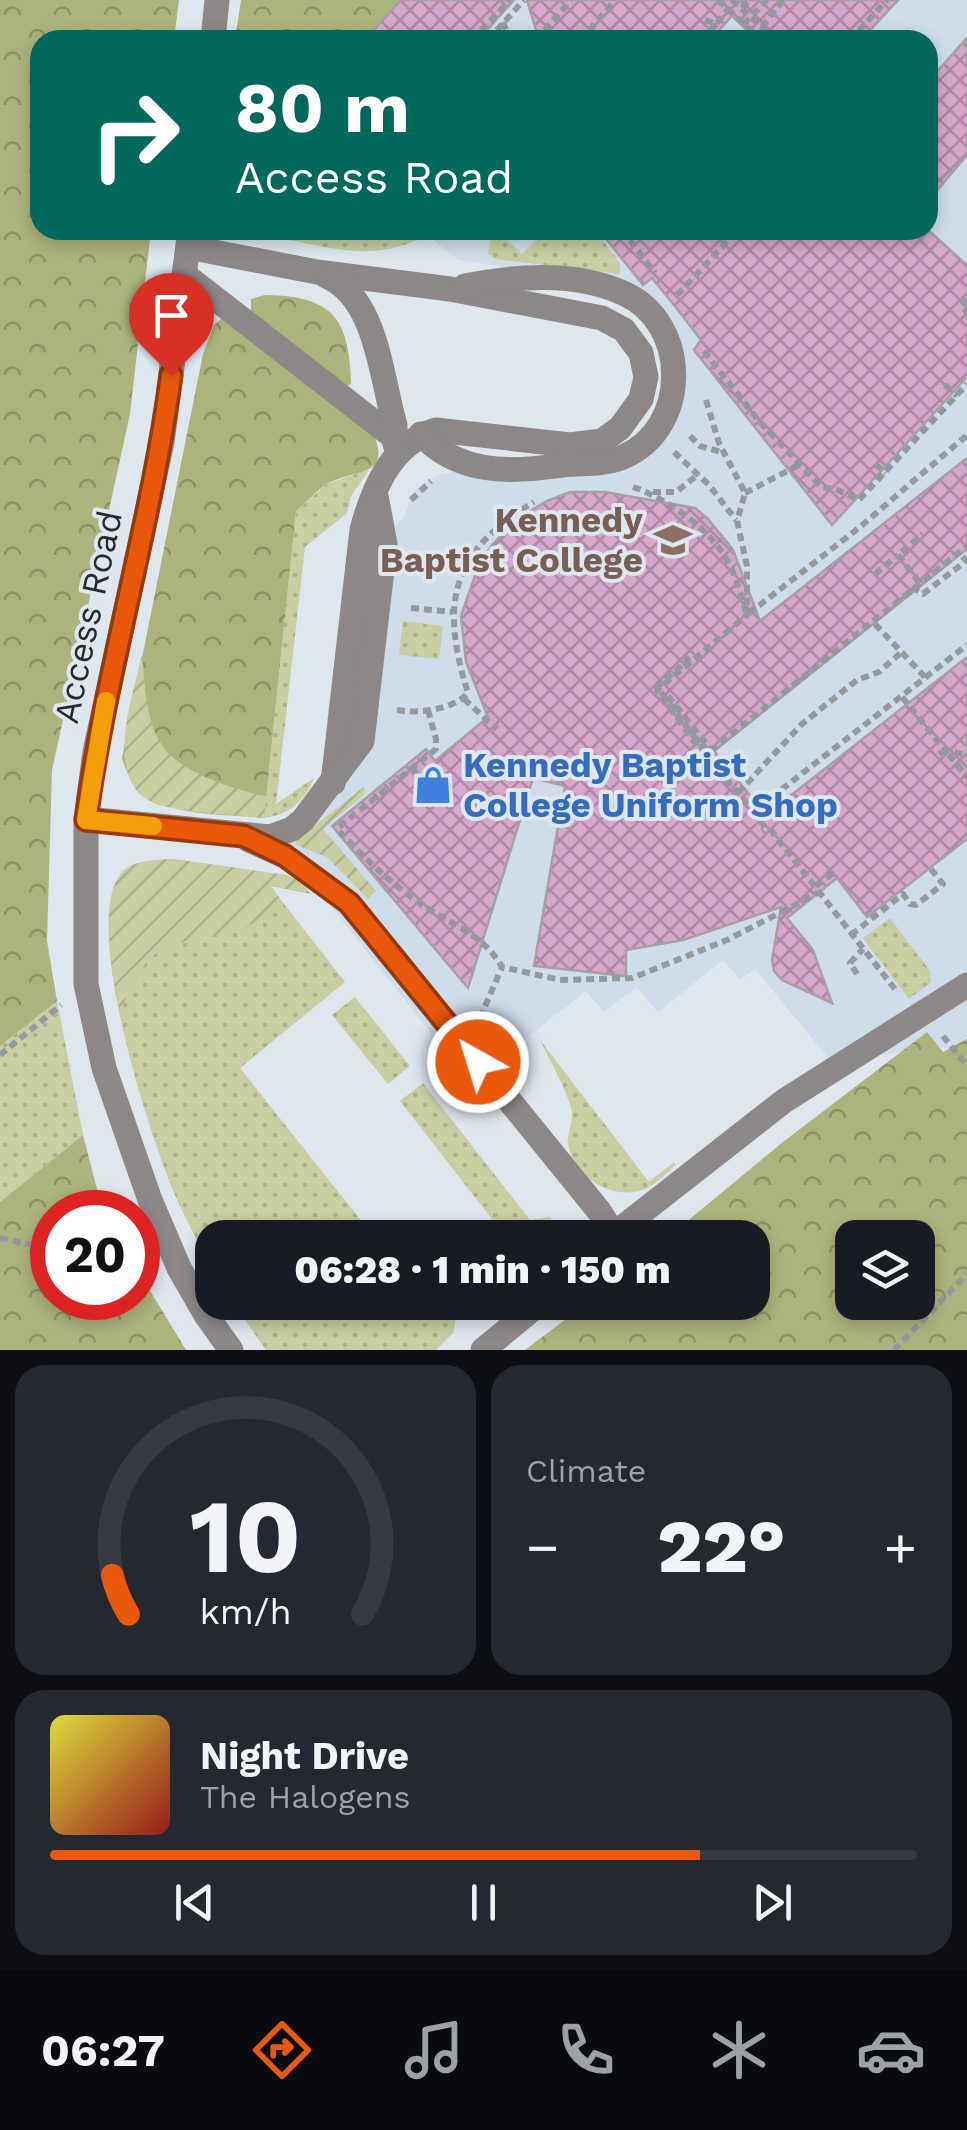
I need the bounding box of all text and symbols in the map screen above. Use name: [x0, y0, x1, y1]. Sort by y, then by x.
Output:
text: 80 m: [235, 67, 410, 149]
icon: right: [70, 70, 200, 200]
text: Access Road: [235, 151, 513, 204]
pin: [129, 273, 214, 376]
icon: arrive: [144, 288, 199, 343]
place label: Kennedy Baptist College: [380, 499, 643, 581]
street label: Access Road: [45, 507, 131, 727]
school or university icon: Kennedy Baptist College: [652, 519, 694, 561]
place label: Kennedy Baptist College Uniform Shop: [463, 744, 838, 826]
shop icon: Kennedy Baptist College Uniform Shop: [412, 764, 454, 806]
position arrow: [426, 1010, 530, 1114]
speed limit sign: 20: [30, 1190, 160, 1320]
map controls: [835, 1220, 935, 1320]
button: layers: [835, 1220, 935, 1320]
text: 06:28 · 1 min · 150 m: [294, 1248, 671, 1292]
text: Climate: [526, 1452, 646, 1490]
text: 10: [190, 1475, 301, 1597]
text: 22°: [657, 1502, 786, 1590]
text: −: [526, 1515, 559, 1579]
text: +: [884, 1515, 917, 1579]
text: km/h: [199, 1591, 292, 1633]
text: Night Drive: [200, 1734, 409, 1778]
text: The Halogens: [200, 1778, 410, 1816]
icon: previous: [167, 1875, 222, 1930]
icon: pause: [456, 1875, 511, 1930]
icon: next: [745, 1875, 800, 1930]
icon: directions: [247, 2015, 317, 2085]
icon: music: [399, 2015, 469, 2085]
icon: phone: [551, 2015, 621, 2085]
icon: climate: [704, 2015, 774, 2085]
icon: car: [856, 2015, 926, 2085]
text: 06:27: [41, 2024, 165, 2077]

